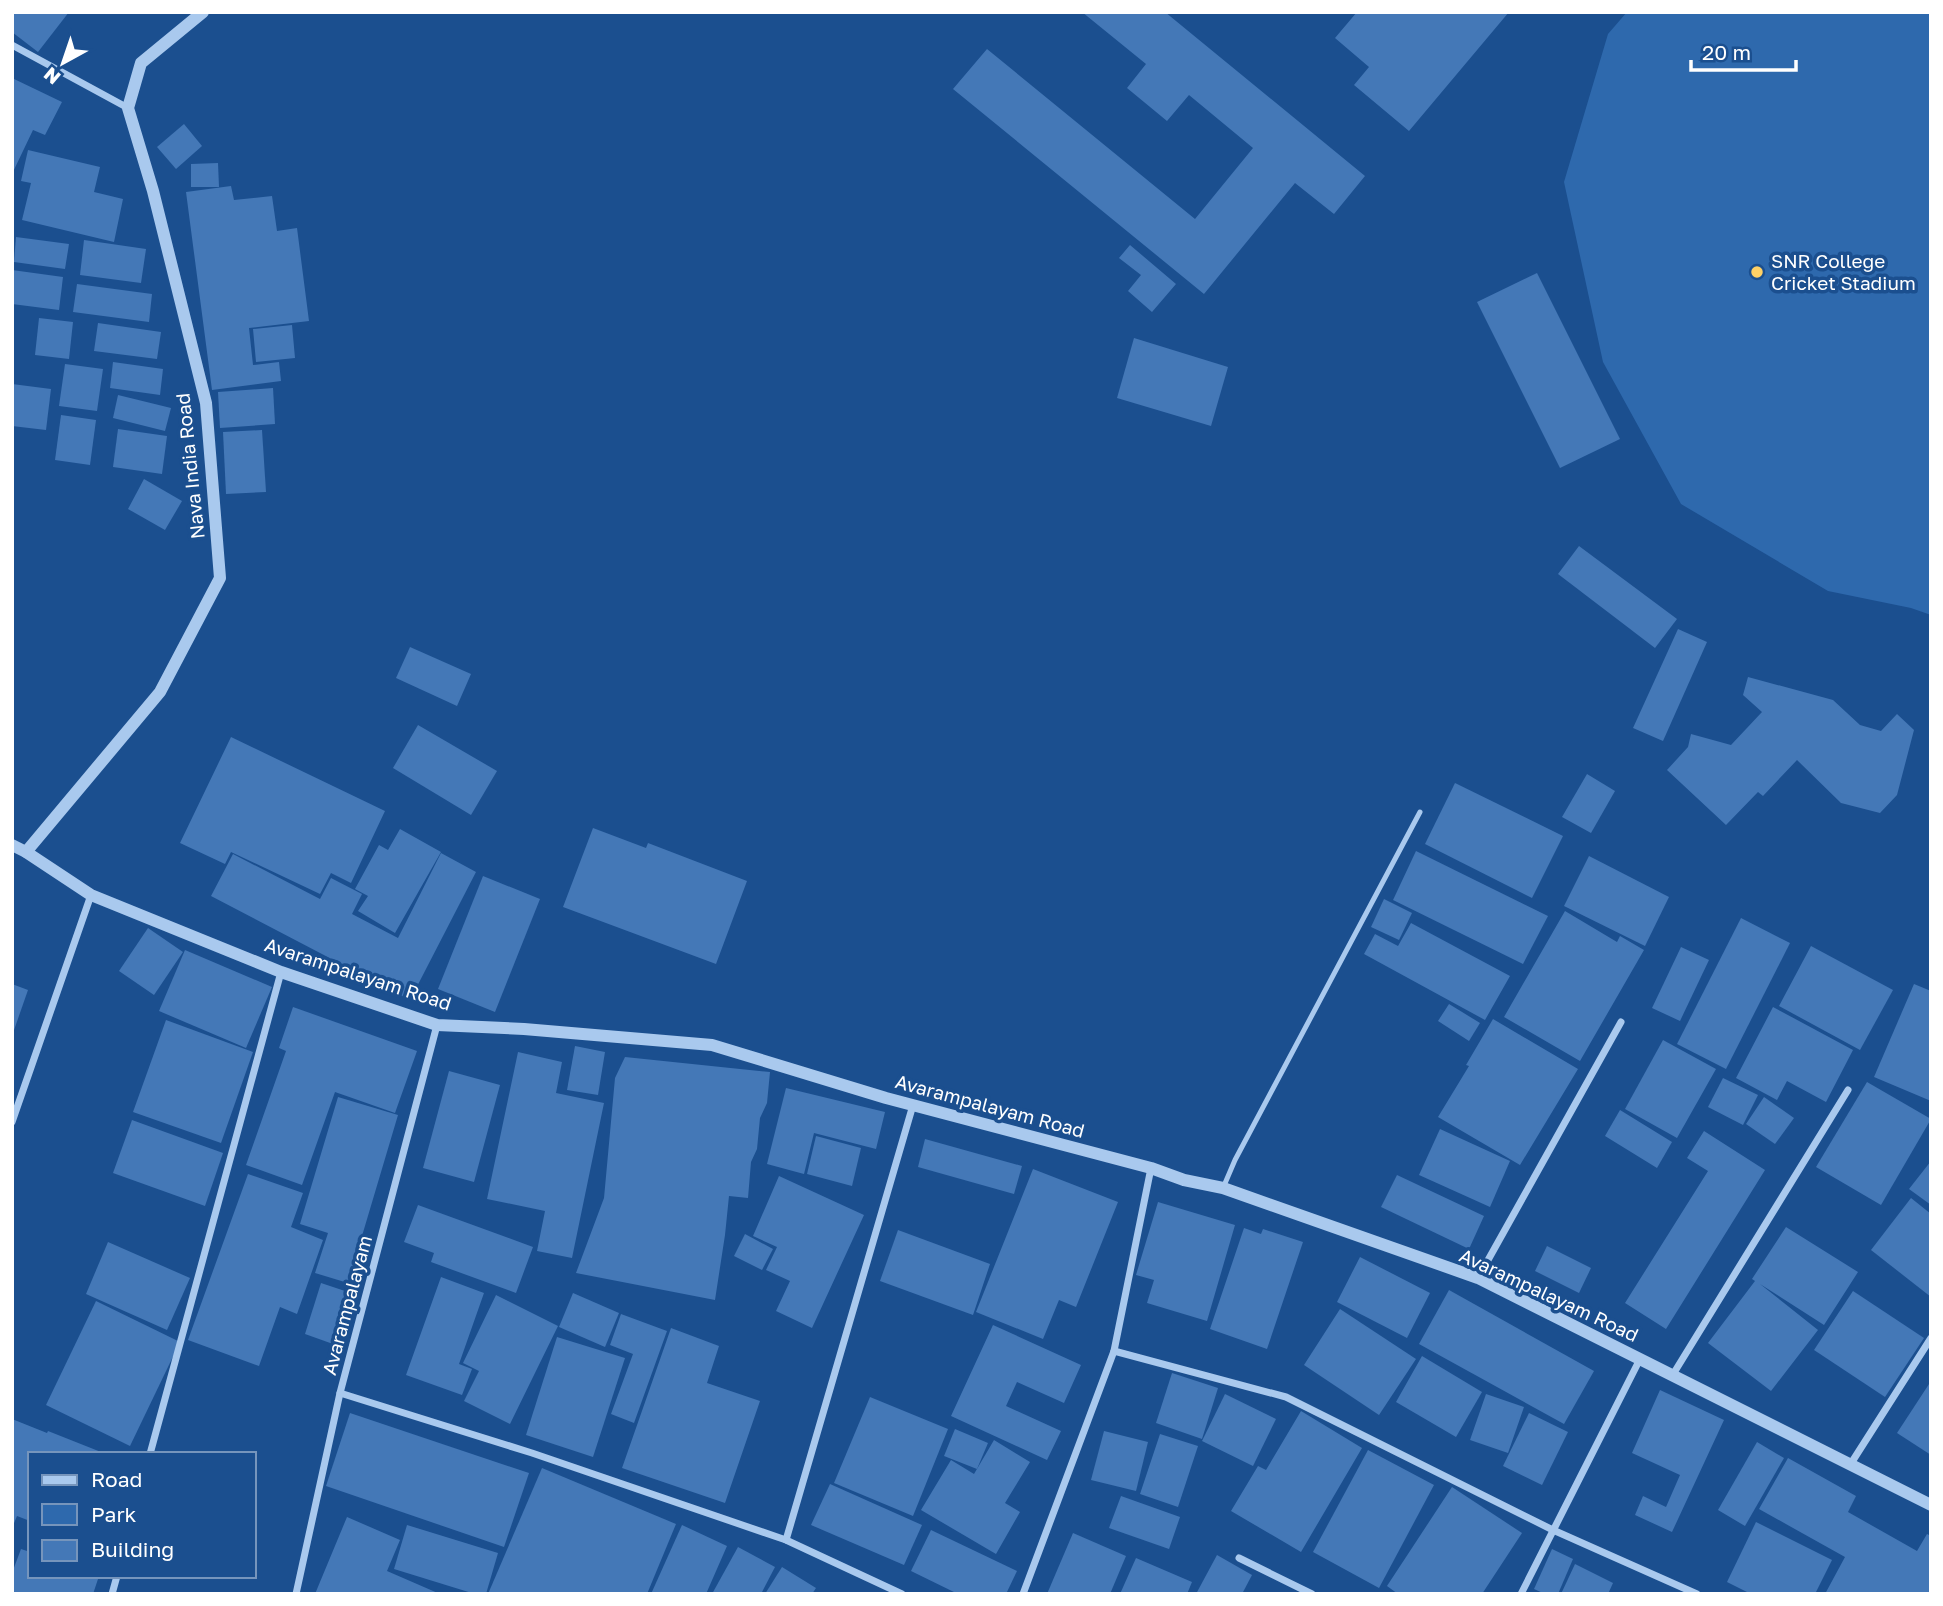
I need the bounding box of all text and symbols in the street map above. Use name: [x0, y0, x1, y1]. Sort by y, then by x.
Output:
north arrow: [28, 28, 98, 98]
scale bar: [1691, 28, 1796, 72]
text: 20 m: [1702, 39, 1751, 65]
text: N: [39, 63, 65, 90]
place label: SNR College Cricket Stadium: [1771, 249, 1916, 294]
marker: SNR College Cricket Stadium: [1749, 264, 1765, 280]
street label: Nava India Road: [170, 392, 209, 540]
street label: Avarampalayam Road: [262, 932, 454, 1015]
street label: Avarampalayam Road: [893, 1069, 1087, 1142]
street label: Avarampalayam: [317, 1233, 376, 1377]
street label: Avarampalayam Road: [1456, 1243, 1642, 1346]
legend: [28, 1452, 256, 1578]
text: Road: [91, 1466, 142, 1492]
text: Park: [91, 1501, 137, 1527]
text: Building: [91, 1536, 174, 1562]

